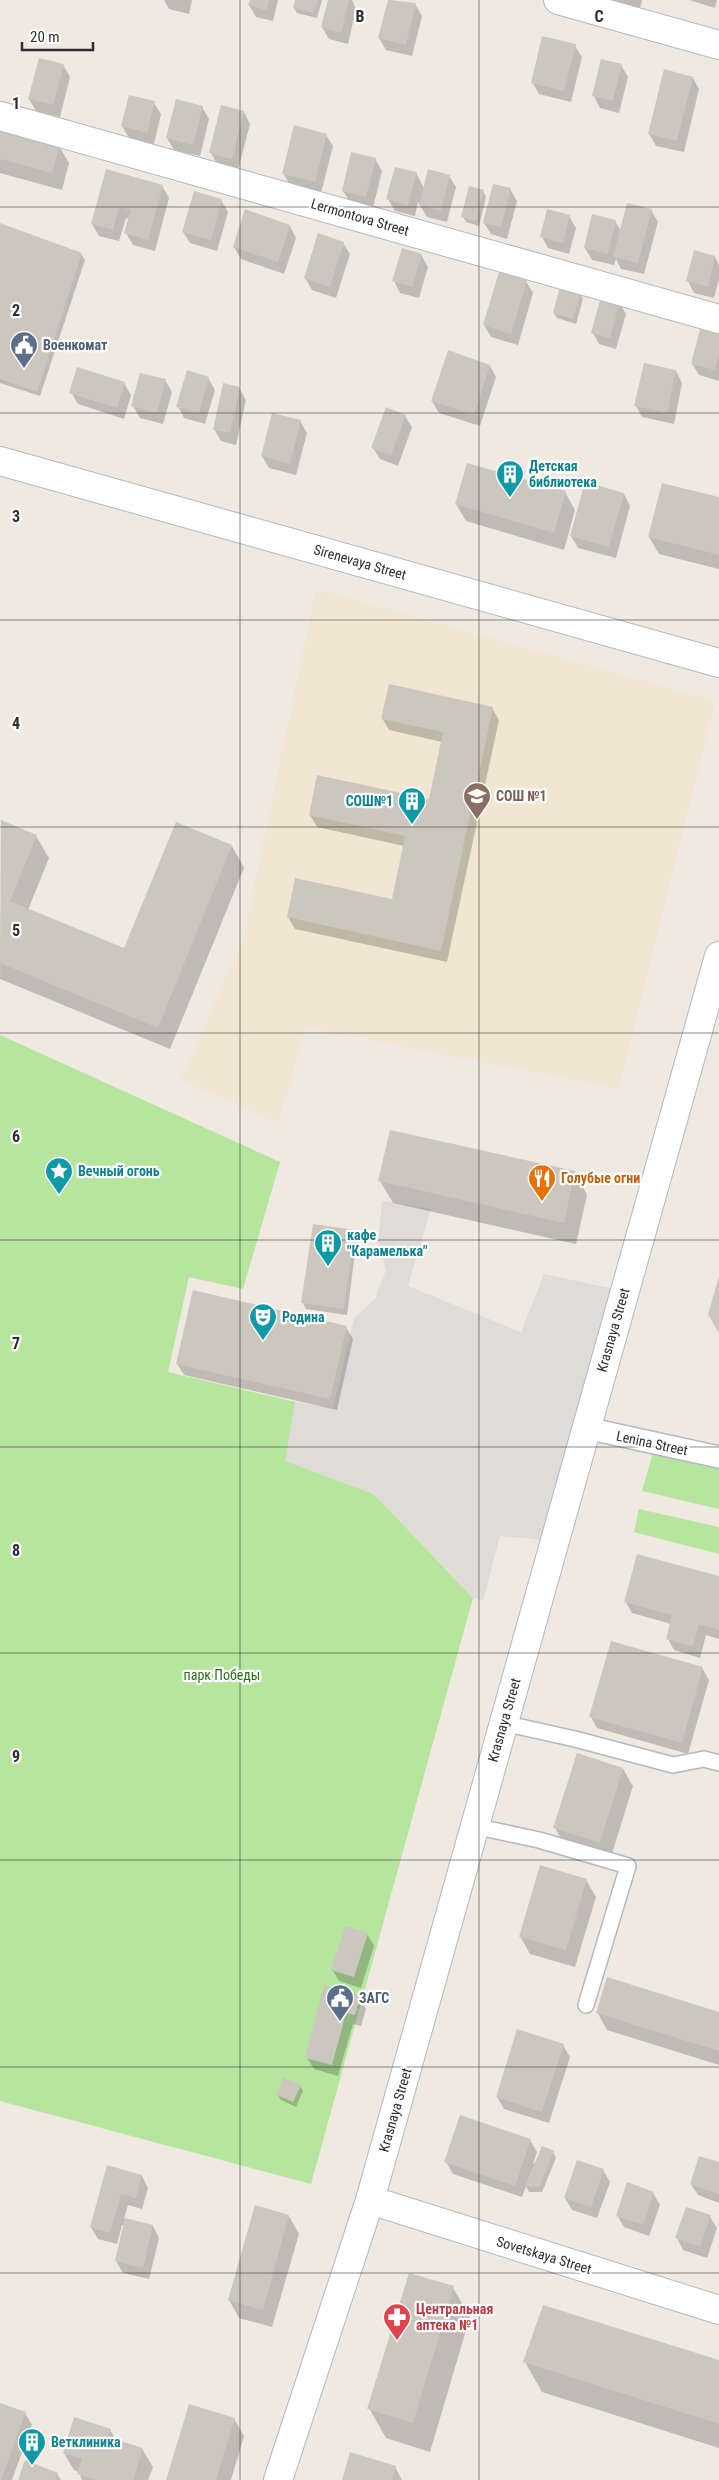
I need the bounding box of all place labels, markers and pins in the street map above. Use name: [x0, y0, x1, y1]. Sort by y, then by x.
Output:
public building icon: Военкомат: [9, 330, 39, 369]
place label: Военкомат: [43, 337, 108, 353]
place label: Детская библиотека: [529, 458, 597, 490]
building icon: Детская библиотека: [495, 459, 525, 498]
school or university icon: СОШ №1: [462, 781, 492, 820]
building icon: СОШ№1: [397, 786, 427, 825]
place label: СОШ №1: [496, 788, 547, 804]
place label: СОШ№1: [346, 793, 393, 809]
place icon: Вечный огонь: [44, 1156, 74, 1195]
place label: Вечный огонь: [78, 1163, 160, 1179]
restaurant icon: Голубые огни: [527, 1163, 557, 1202]
place label: Голубые огни: [561, 1170, 640, 1186]
place label: кафе "Карамелька": [347, 1227, 428, 1259]
building icon: кафе "Карамелька": [313, 1228, 343, 1267]
theatre icon: Родина: [248, 1302, 278, 1341]
place label: Родина: [282, 1309, 325, 1325]
public building icon: ЗАГС: [325, 1983, 355, 2022]
place label: ЗАГС: [359, 1990, 389, 2006]
place label: Центральная аптека №1: [416, 2301, 493, 2333]
pharmacy icon: Центральная аптека №1: [382, 2302, 412, 2341]
building icon: Ветклиника: [17, 2427, 47, 2466]
place label: Ветклиника: [51, 2434, 121, 2450]

